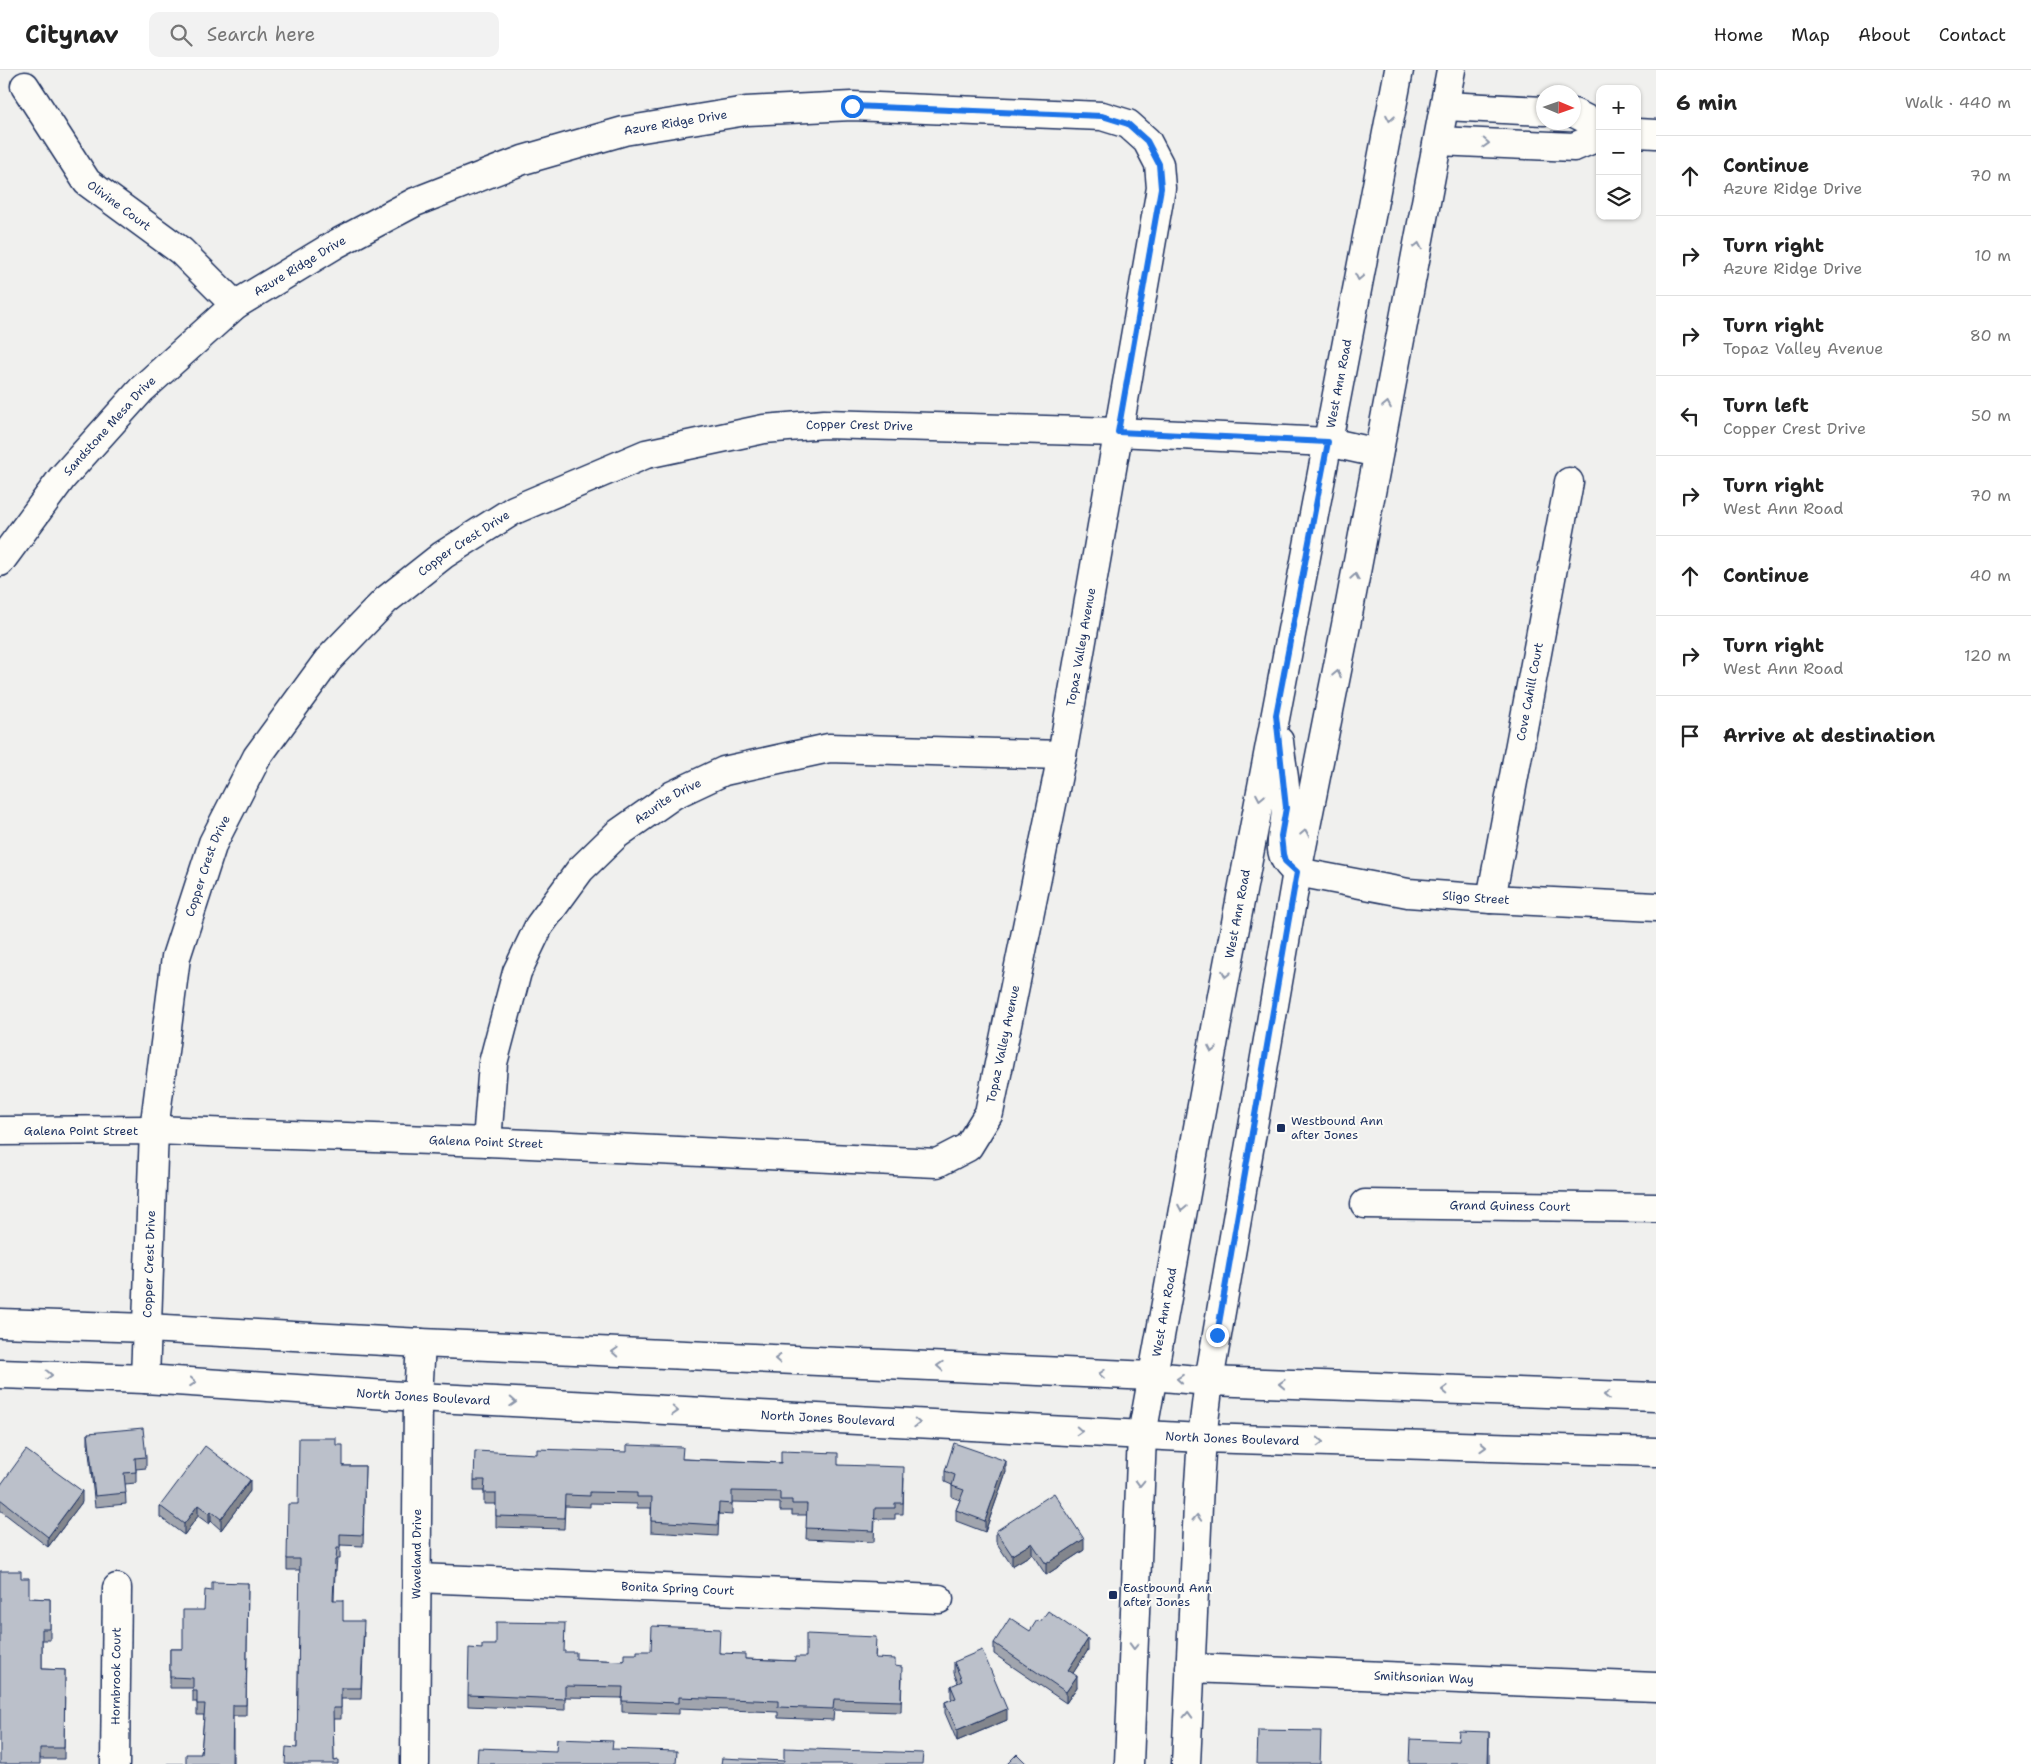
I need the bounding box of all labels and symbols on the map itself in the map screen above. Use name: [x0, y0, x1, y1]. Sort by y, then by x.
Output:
north arrow: [1536, 85, 1581, 130]
route start: [841, 95, 864, 118]
street label: Azure Ridge Drive: [623, 106, 729, 139]
one-way arrow: [1386, 113, 1396, 122]
one-way arrow: [1483, 138, 1491, 148]
street label: Olivine Court: [84, 177, 154, 234]
street label: Azure Ridge Drive: [251, 232, 349, 300]
one-way arrow: [1412, 241, 1422, 250]
one-way arrow: [1355, 273, 1365, 282]
street label: West Ann Road: [1323, 337, 1355, 429]
street label: Sandstone Mesa Drive: [60, 372, 159, 479]
one-way arrow: [1382, 401, 1392, 410]
street label: Copper Crest Drive: [805, 416, 914, 434]
street label: Copper Crest Drive: [415, 507, 513, 580]
one-way arrow: [1350, 573, 1360, 582]
street label: Topaz Valley Avenue: [1063, 586, 1099, 708]
street label: Cove Cahill Court: [1513, 641, 1547, 742]
one-way arrow: [1331, 670, 1341, 678]
street label: Azurite Drive: [631, 775, 704, 828]
one-way arrow: [1255, 793, 1265, 801]
street label: Copper Crest Drive: [182, 812, 234, 919]
one-way arrow: [1299, 829, 1309, 838]
street label: West Ann Road: [1221, 868, 1254, 960]
street label: Sligo Street: [1442, 887, 1510, 908]
one-way arrow: [1221, 969, 1231, 978]
street label: Topaz Valley Avenue: [983, 983, 1023, 1105]
one-way arrow: [1207, 1044, 1217, 1053]
place label: Westbound Ann after Jones: [1291, 1113, 1383, 1143]
marker: Westbound Ann after Jones: [1275, 1122, 1287, 1134]
street label: Galena Point Street: [24, 1123, 138, 1139]
street label: Galena Point Street: [429, 1132, 543, 1152]
street label: Grand Guiness Court: [1449, 1197, 1571, 1215]
one-way arrow: [1178, 1204, 1188, 1213]
street label: Copper Crest Drive: [139, 1210, 159, 1318]
street label: West Ann Road: [1148, 1266, 1180, 1358]
route end: [1206, 1324, 1229, 1347]
one-way arrow: [611, 1346, 619, 1357]
one-way arrow: [773, 1354, 781, 1364]
one-way arrow: [936, 1361, 944, 1372]
one-way arrow: [1098, 1368, 1106, 1379]
one-way arrow: [45, 1370, 53, 1381]
one-way arrow: [1176, 1373, 1184, 1384]
one-way arrow: [190, 1376, 198, 1387]
one-way arrow: [1278, 1379, 1286, 1389]
one-way arrow: [1441, 1384, 1449, 1395]
street label: North Jones Boulevard: [356, 1385, 491, 1409]
one-way arrow: [1603, 1390, 1611, 1400]
one-way arrow: [509, 1397, 517, 1408]
one-way arrow: [671, 1405, 679, 1416]
street label: North Jones Boulevard: [760, 1407, 896, 1430]
one-way arrow: [913, 1418, 921, 1429]
one-way arrow: [1076, 1426, 1084, 1437]
street label: North Jones Boulevard: [1165, 1428, 1300, 1449]
one-way arrow: [1316, 1436, 1324, 1447]
one-way arrow: [1479, 1441, 1487, 1452]
one-way arrow: [1135, 1480, 1145, 1488]
street label: Waveland Drive: [408, 1508, 425, 1599]
one-way arrow: [1191, 1513, 1202, 1521]
street label: Bonita Spring Court: [621, 1578, 735, 1599]
place label: Eastbound Ann after Jones: [1123, 1580, 1212, 1610]
marker: Eastbound Ann after Jones: [1107, 1589, 1119, 1601]
street label: Hornbrook Court: [107, 1627, 125, 1725]
one-way arrow: [1128, 1642, 1139, 1650]
street label: Smithsonian Way: [1374, 1668, 1474, 1688]
one-way arrow: [1183, 1711, 1194, 1719]

